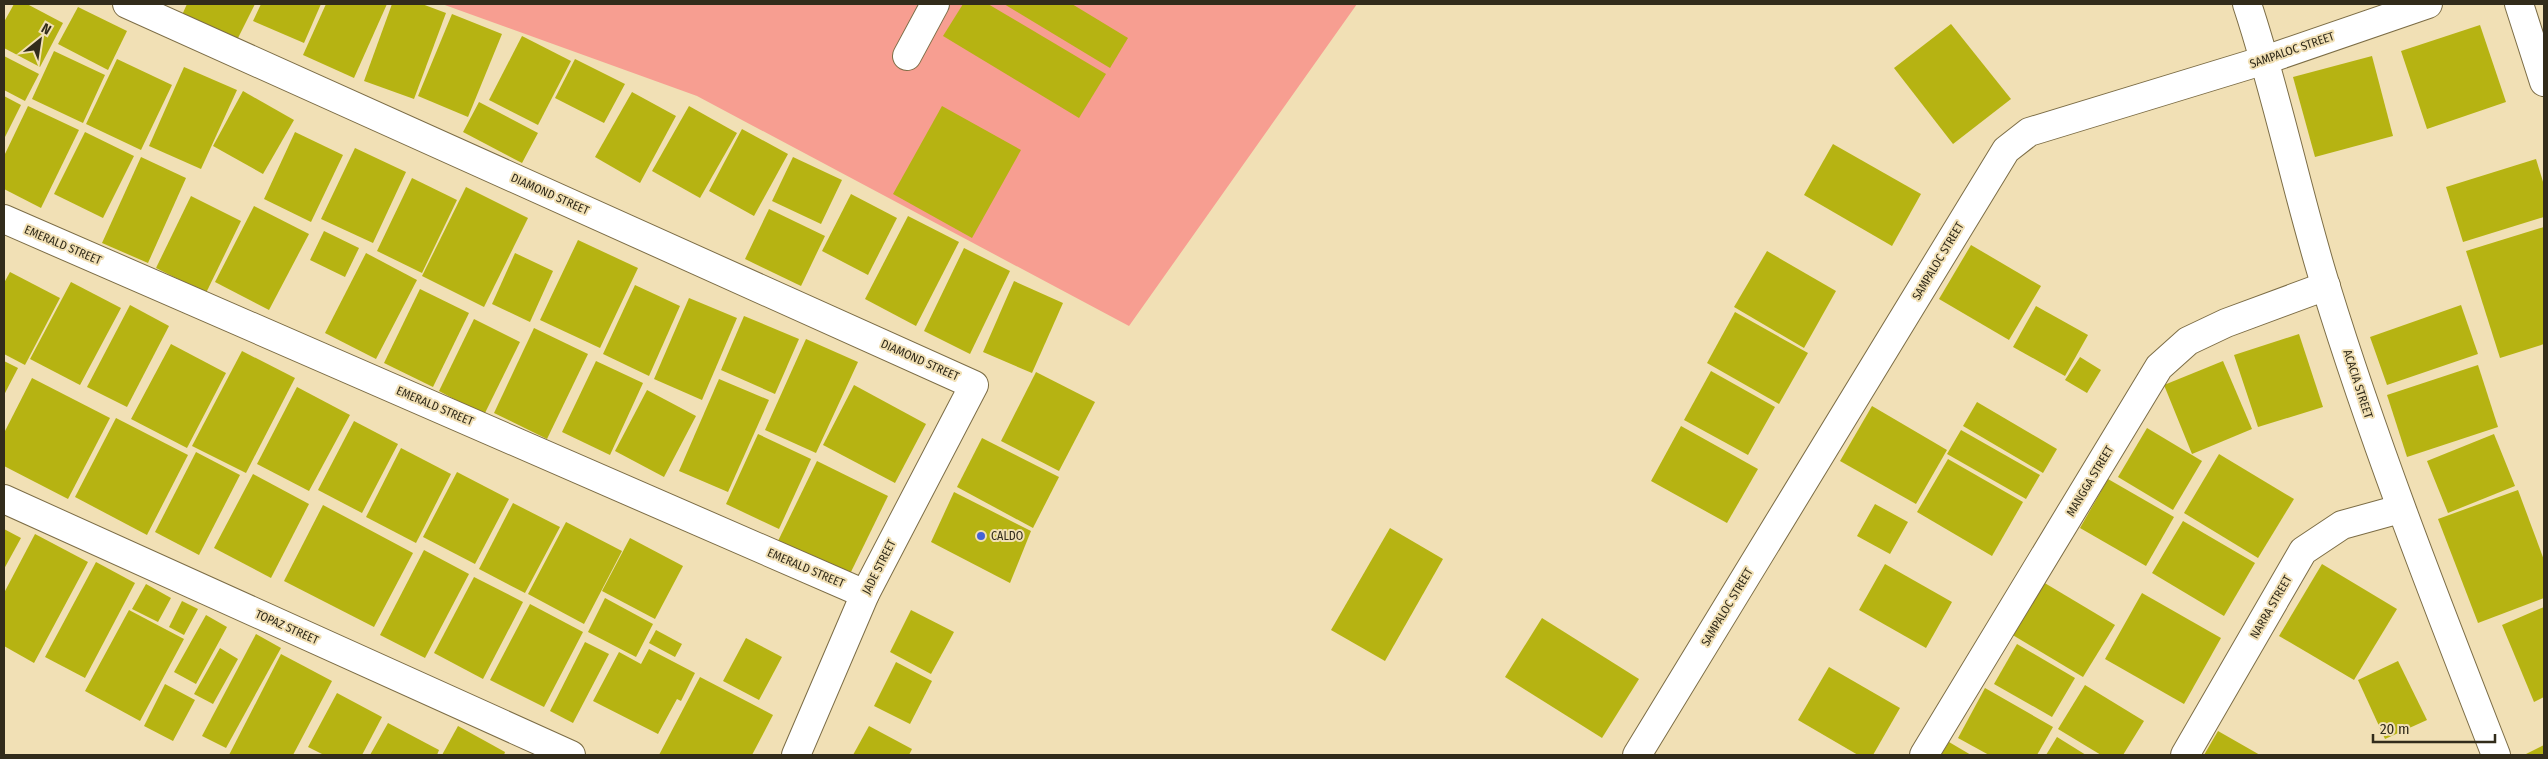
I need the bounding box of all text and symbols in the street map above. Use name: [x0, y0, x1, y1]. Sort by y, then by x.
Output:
north arrow: [15, 15, 65, 65]
text: N: [38, 20, 54, 39]
street label: SAMPALOC STREET: [2248, 29, 2337, 71]
street label: DIAMOND STREET: [509, 171, 592, 218]
street label: SAMPALOC STREET: [1909, 219, 1967, 303]
street label: EMERALD STREET: [22, 222, 104, 268]
street label: DIAMOND STREET: [879, 337, 962, 384]
street label: ACACIA STREET: [2340, 348, 2376, 421]
street label: EMERALD STREET: [394, 383, 476, 429]
street label: MANGGA STREET: [2063, 443, 2117, 519]
place label: CALDO: [991, 529, 1023, 543]
marker: CALDO: [975, 530, 987, 542]
street label: JADE STREET: [859, 537, 899, 597]
street label: EMERALD STREET: [765, 545, 847, 591]
street label: SAMPALOC STREET: [1698, 565, 1756, 649]
street label: NARRA STREET: [2247, 573, 2295, 641]
street label: TOPAZ STREET: [253, 607, 321, 647]
scale bar: [2373, 712, 2496, 744]
text: 20 m: [2380, 720, 2410, 738]

